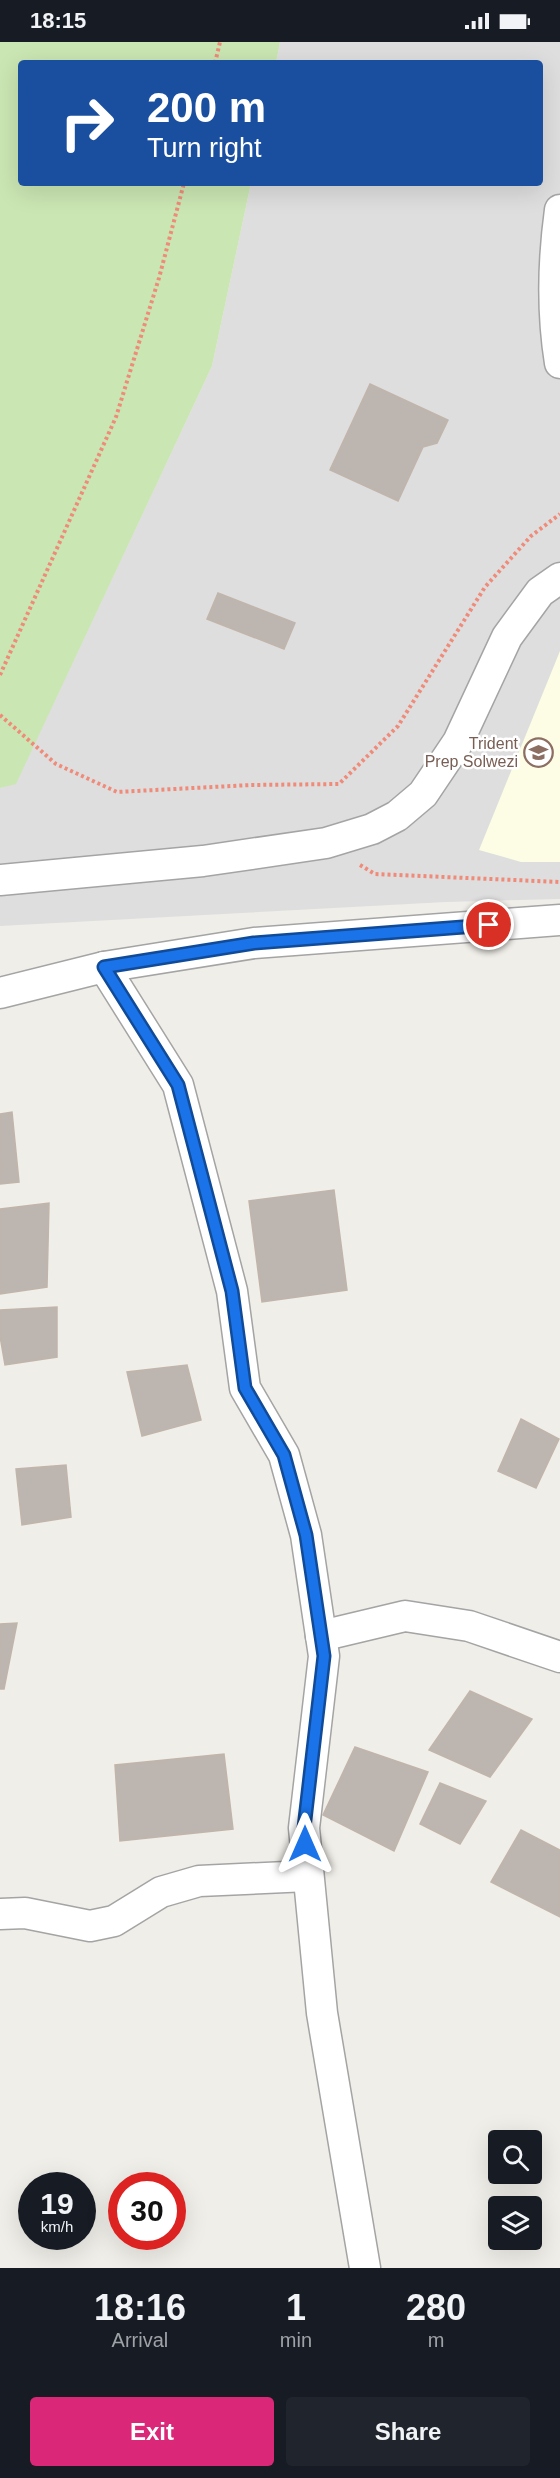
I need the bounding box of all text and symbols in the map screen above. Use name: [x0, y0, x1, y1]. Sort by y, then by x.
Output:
text: 18:15: [30, 8, 86, 33]
icon: right: [48, 84, 126, 162]
text: 200 m: [147, 84, 266, 131]
text: Turn right: [147, 133, 262, 163]
place label: Trident Prep Solwezi: [425, 735, 519, 770]
school or university icon: Trident Prep Solwezi: [523, 736, 555, 768]
pin: [463, 899, 514, 950]
icon: arrive: [472, 908, 505, 941]
position arrow: [273, 1812, 337, 1876]
map controls: [488, 2130, 542, 2250]
button: search: [488, 2130, 542, 2184]
speed limit sign: 30: [108, 2172, 186, 2250]
text: 19: [40, 2187, 74, 2220]
button: layers: [488, 2196, 542, 2250]
text: km/h: [41, 2218, 73, 2235]
text: 18:16: [94, 2287, 186, 2328]
text: 1: [286, 2287, 306, 2328]
text: 280: [406, 2287, 466, 2328]
text: Arrival: [112, 2329, 168, 2351]
text: min: [280, 2329, 312, 2351]
text: m: [428, 2329, 444, 2351]
button: Exit: [30, 2397, 274, 2466]
button: Share: [286, 2397, 530, 2466]

